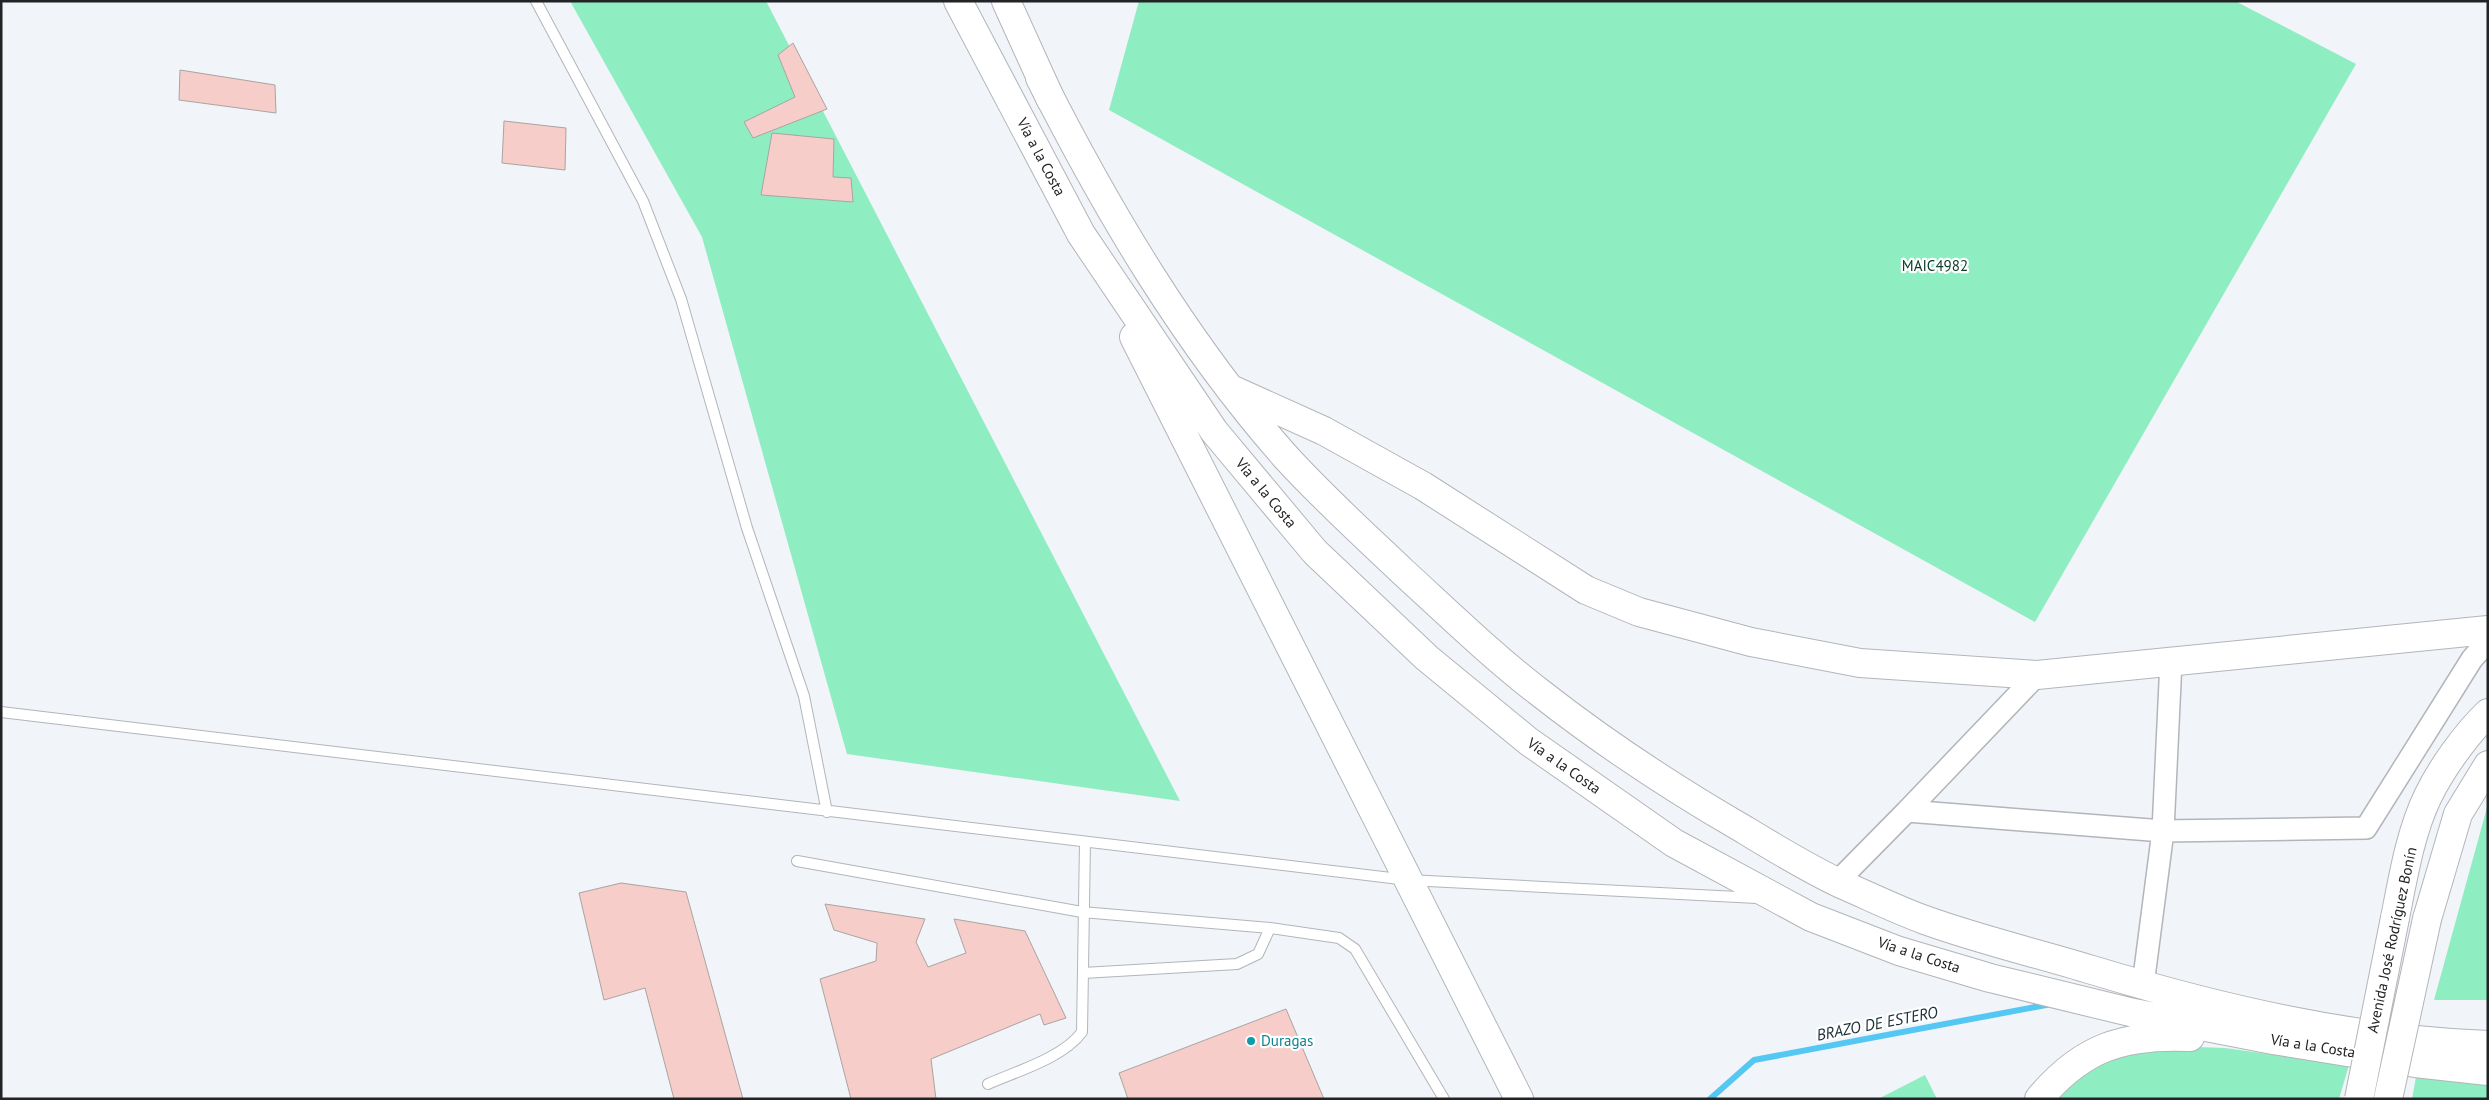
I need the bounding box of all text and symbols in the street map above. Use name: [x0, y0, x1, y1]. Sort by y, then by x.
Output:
street label: Vía a la Costa: [1013, 114, 1070, 199]
park label: MAIC4982: [1902, 256, 1968, 275]
street label: Vía a la Costa: [1231, 453, 1301, 532]
street label: Vía a la Costa: [1523, 733, 1605, 798]
street label: Avenida José Rodríguez Bonín: [2363, 845, 2421, 1035]
street label: Vía a la Costa: [1875, 932, 1963, 977]
water label: BRAZO DE ESTERO: [1815, 1001, 1940, 1045]
street label: Vía a la Costa: [2268, 1029, 2357, 1062]
place label: Duragas: [1261, 1031, 1313, 1050]
marker: Duragas: [1245, 1035, 1257, 1047]

